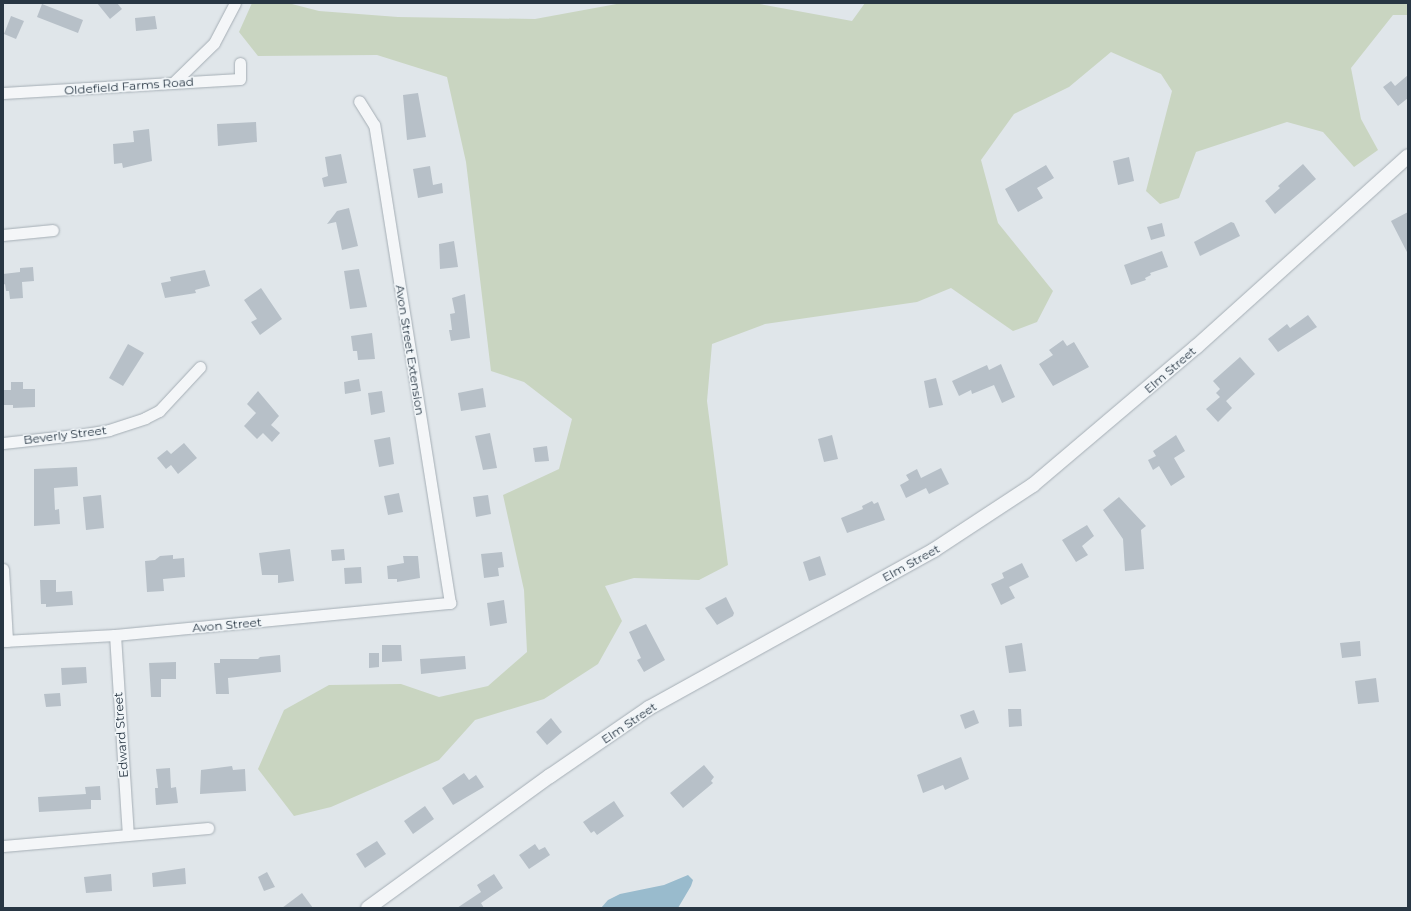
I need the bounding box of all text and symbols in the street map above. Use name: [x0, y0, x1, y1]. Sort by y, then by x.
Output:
street label: Oldefield Farms Road: [64, 74, 194, 98]
street label: Avon Street Extension: [393, 284, 427, 416]
street label: Elm Street: [1141, 344, 1199, 396]
street label: Beverly Street: [23, 423, 107, 447]
street label: Elm Street: [880, 541, 942, 585]
street label: Avon Street: [192, 615, 262, 635]
street label: Edward Street: [111, 692, 131, 778]
street label: Elm Street: [599, 699, 659, 747]

